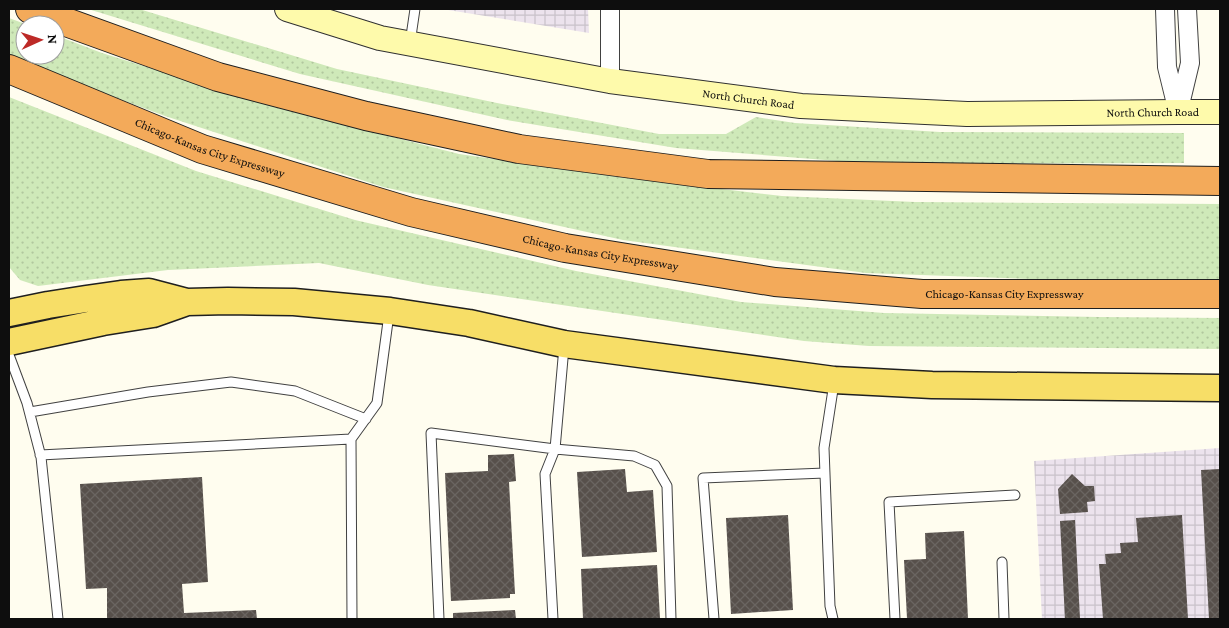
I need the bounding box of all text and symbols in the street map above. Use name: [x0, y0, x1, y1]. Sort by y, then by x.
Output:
north arrow: [15, 15, 65, 65]
text: N: [45, 34, 61, 45]
street label: North Church Road: [702, 86, 796, 112]
street label: North Church Road: [1106, 105, 1200, 120]
street label: Chicago-Kansas City Expressway: [133, 115, 287, 181]
street label: Chicago-Kansas City Expressway: [521, 231, 680, 273]
street label: Chicago-Kansas City Expressway: [925, 287, 1084, 301]

